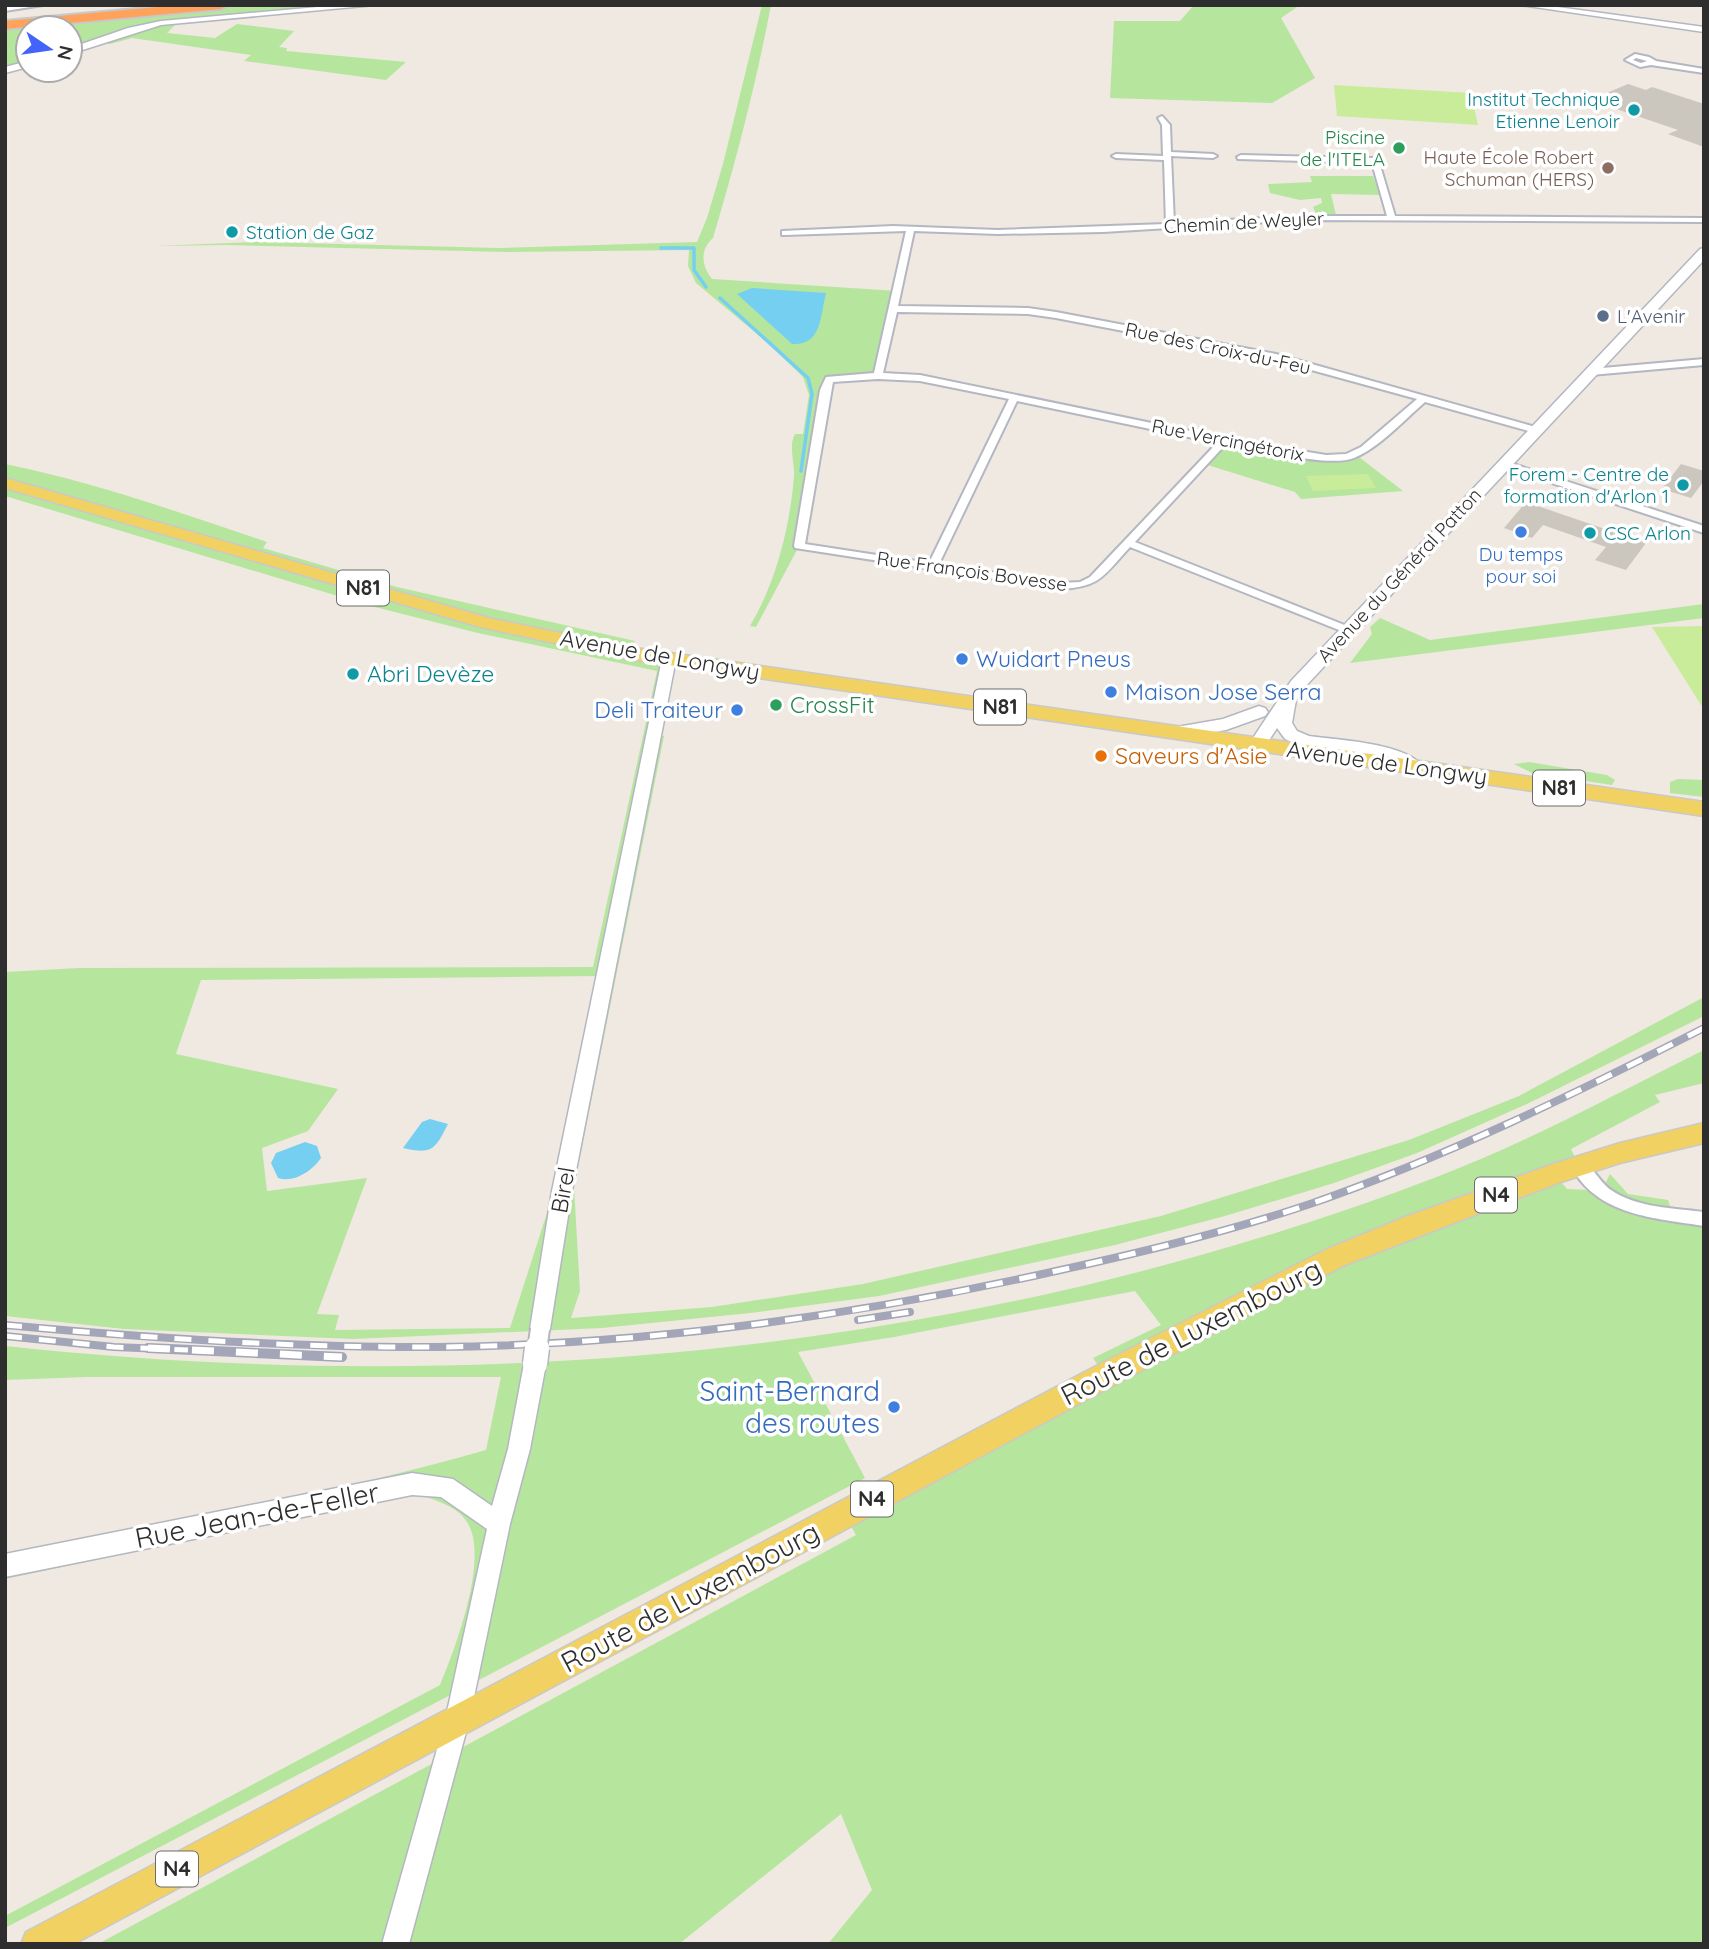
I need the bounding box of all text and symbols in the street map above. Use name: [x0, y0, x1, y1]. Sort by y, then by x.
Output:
north arrow: [14, 14, 84, 84]
text: N: [52, 43, 79, 62]
place label: Institut Technique Etienne Lenoir: [1467, 87, 1621, 133]
marker: Institut Technique Etienne Lenoir: [1626, 102, 1642, 118]
place label: Piscine de l'ITELA: [1300, 125, 1385, 171]
marker: Piscine de l'ITELA: [1391, 140, 1407, 156]
place label: Haute École Robert Schuman (HERS): [1424, 145, 1594, 191]
marker: Haute École Robert Schuman (HERS): [1600, 160, 1616, 176]
street label: Chemin de Weyler: [1163, 206, 1326, 238]
place label: Station de Gaz: [246, 220, 374, 244]
marker: Station de Gaz: [224, 224, 240, 240]
place label: L'Avenir: [1617, 304, 1686, 328]
marker: L'Avenir: [1595, 308, 1611, 324]
street label: Rue des Croix-du-Feu: [1123, 317, 1313, 379]
street label: Rue Vercingétorix: [1150, 413, 1306, 467]
place label: Forem - Centre de formation d'Arlon 1: [1503, 462, 1669, 508]
marker: Forem - Centre de formation d'Arlon 1: [1675, 477, 1691, 493]
street label: Avenue du Général Patton: [1312, 483, 1486, 667]
place label: CSC Arlon: [1604, 521, 1691, 545]
marker: Du temps pour soi: [1513, 524, 1529, 540]
marker: CSC Arlon: [1582, 525, 1598, 541]
place label: Du temps pour soi: [1479, 542, 1563, 588]
street label: Rue François Bovesse: [875, 546, 1069, 596]
road number: N81: [337, 570, 389, 606]
street label: Avenue de Longwy: [558, 623, 762, 686]
place label: Wuidart Pneus: [976, 644, 1131, 673]
marker: Wuidart Pneus: [954, 651, 970, 667]
place label: Abri Devèze: [367, 659, 494, 688]
marker: Abri Devèze: [345, 666, 361, 682]
place label: Maison Jose Serra: [1125, 677, 1322, 706]
marker: Maison Jose Serra: [1103, 684, 1119, 700]
place label: CrossFit: [790, 690, 875, 719]
road number: N81: [974, 690, 1026, 724]
place label: Deli Traiteur: [594, 695, 723, 724]
marker: CrossFit: [768, 697, 784, 713]
marker: Deli Traiteur: [729, 702, 745, 718]
street label: Avenue de Longwy: [1285, 734, 1489, 791]
place label: Saveurs d'Asie: [1115, 741, 1268, 770]
marker: Saveurs d'Asie: [1093, 748, 1109, 764]
road number: N81: [1533, 770, 1585, 806]
street label: Birel: [544, 1164, 581, 1215]
road number: N4: [1475, 1178, 1517, 1212]
street label: Route de Luxembourg: [1055, 1251, 1327, 1412]
place label: Saint-Bernard des routes: [700, 1373, 880, 1440]
marker: Saint-Bernard des routes: [886, 1399, 902, 1415]
street label: Rue Jean-de-Feller: [132, 1474, 382, 1555]
road number: N4: [851, 1482, 893, 1516]
street label: Route de Luxembourg: [555, 1514, 825, 1680]
road number: N4: [156, 1852, 198, 1886]

